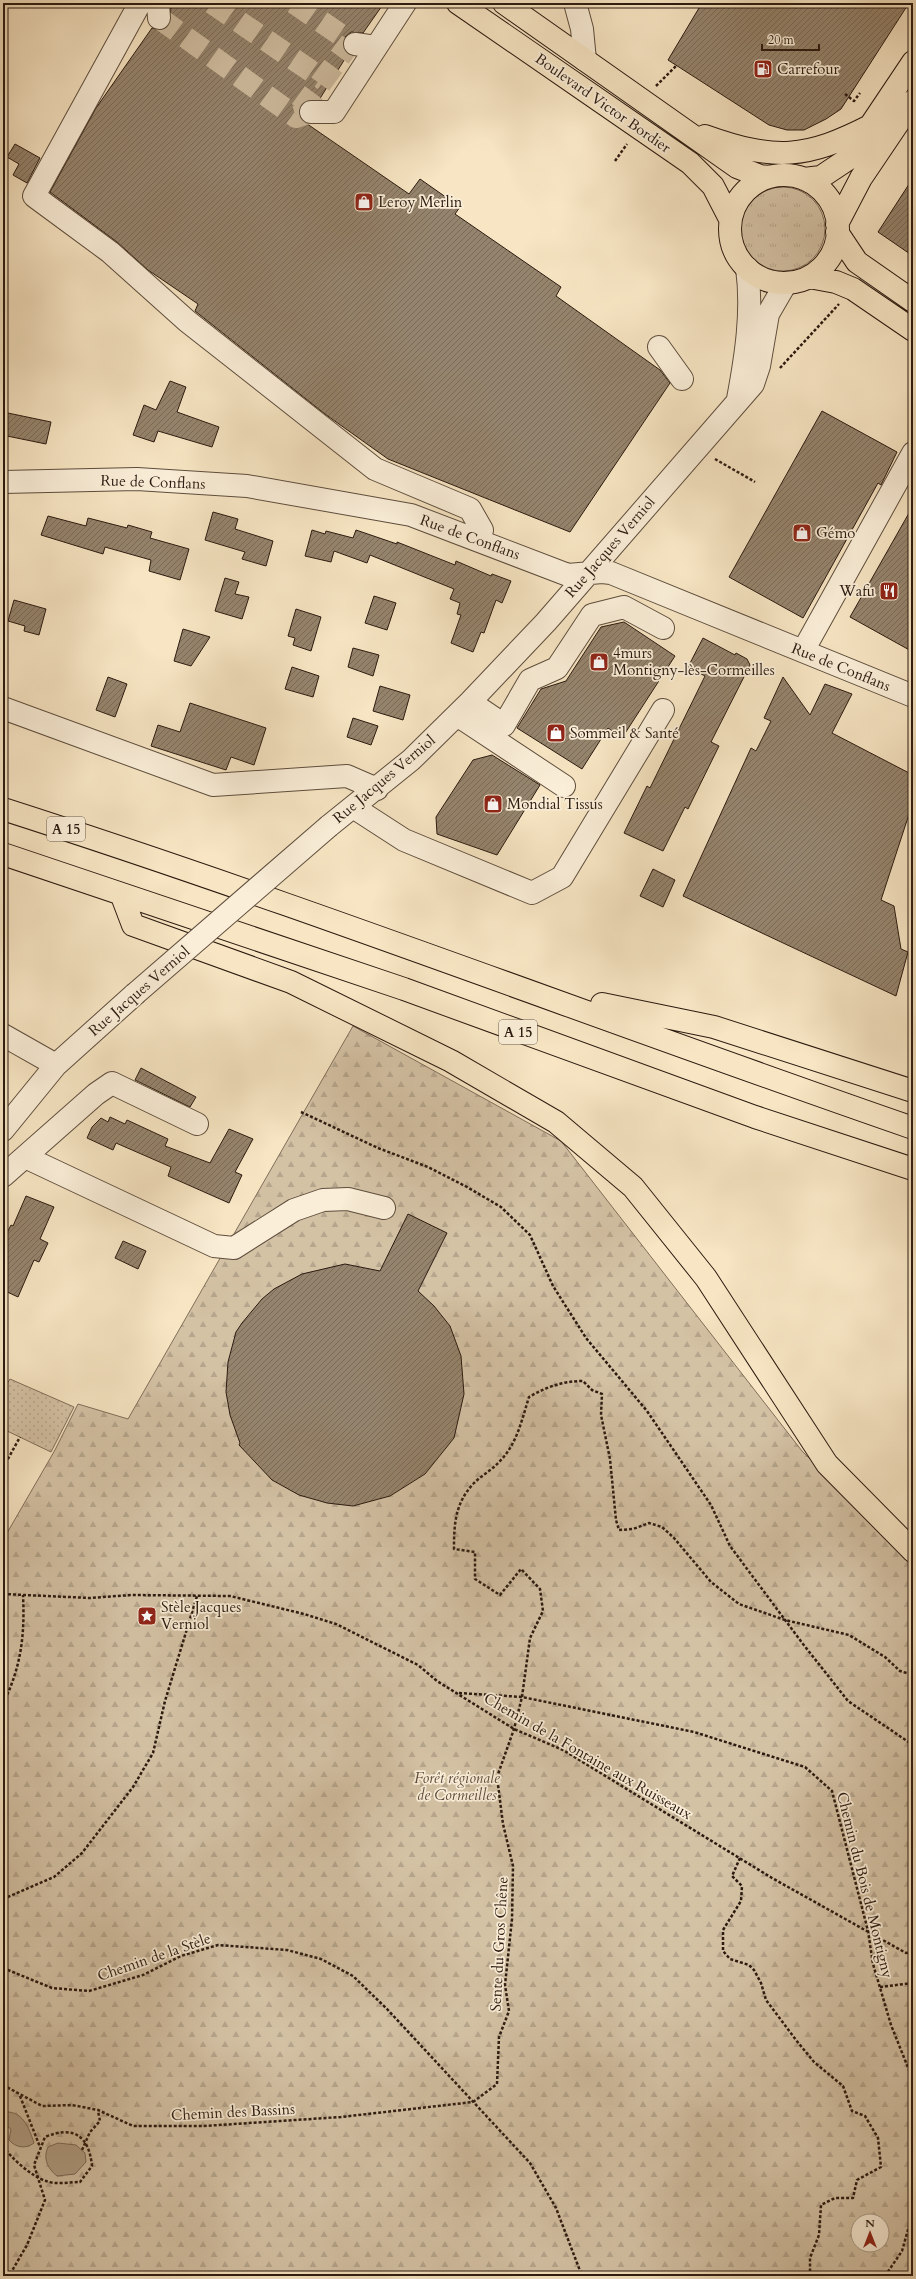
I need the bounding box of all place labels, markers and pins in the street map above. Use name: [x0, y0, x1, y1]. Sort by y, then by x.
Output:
fuel station icon: Carrefour: [752, 58, 774, 80]
place label: Carrefour: [777, 59, 840, 79]
shop icon: Leroy Merlin: [353, 191, 375, 213]
place label: Leroy Merlin: [378, 192, 463, 212]
shop icon: Gémo: [791, 522, 813, 544]
place label: Gémo: [816, 523, 855, 543]
restaurant icon: Wafu: [878, 580, 900, 602]
place label: Wafu: [838, 581, 875, 601]
place label: 4murs Montigny-lès-Cormeilles: [613, 643, 775, 680]
shop icon: 4murs Montigny-lès-Cormeilles: [588, 651, 610, 673]
shop icon: Sommeil & Santé: [545, 722, 567, 744]
place label: Sommeil & Santé: [570, 723, 679, 743]
shop icon: Mondial Tissus: [482, 793, 504, 815]
place label: Mondial Tissus: [507, 794, 603, 814]
place label: Stèle Jacques Verniol: [161, 1597, 241, 1634]
place icon: Stèle Jacques Verniol: [136, 1605, 158, 1627]

